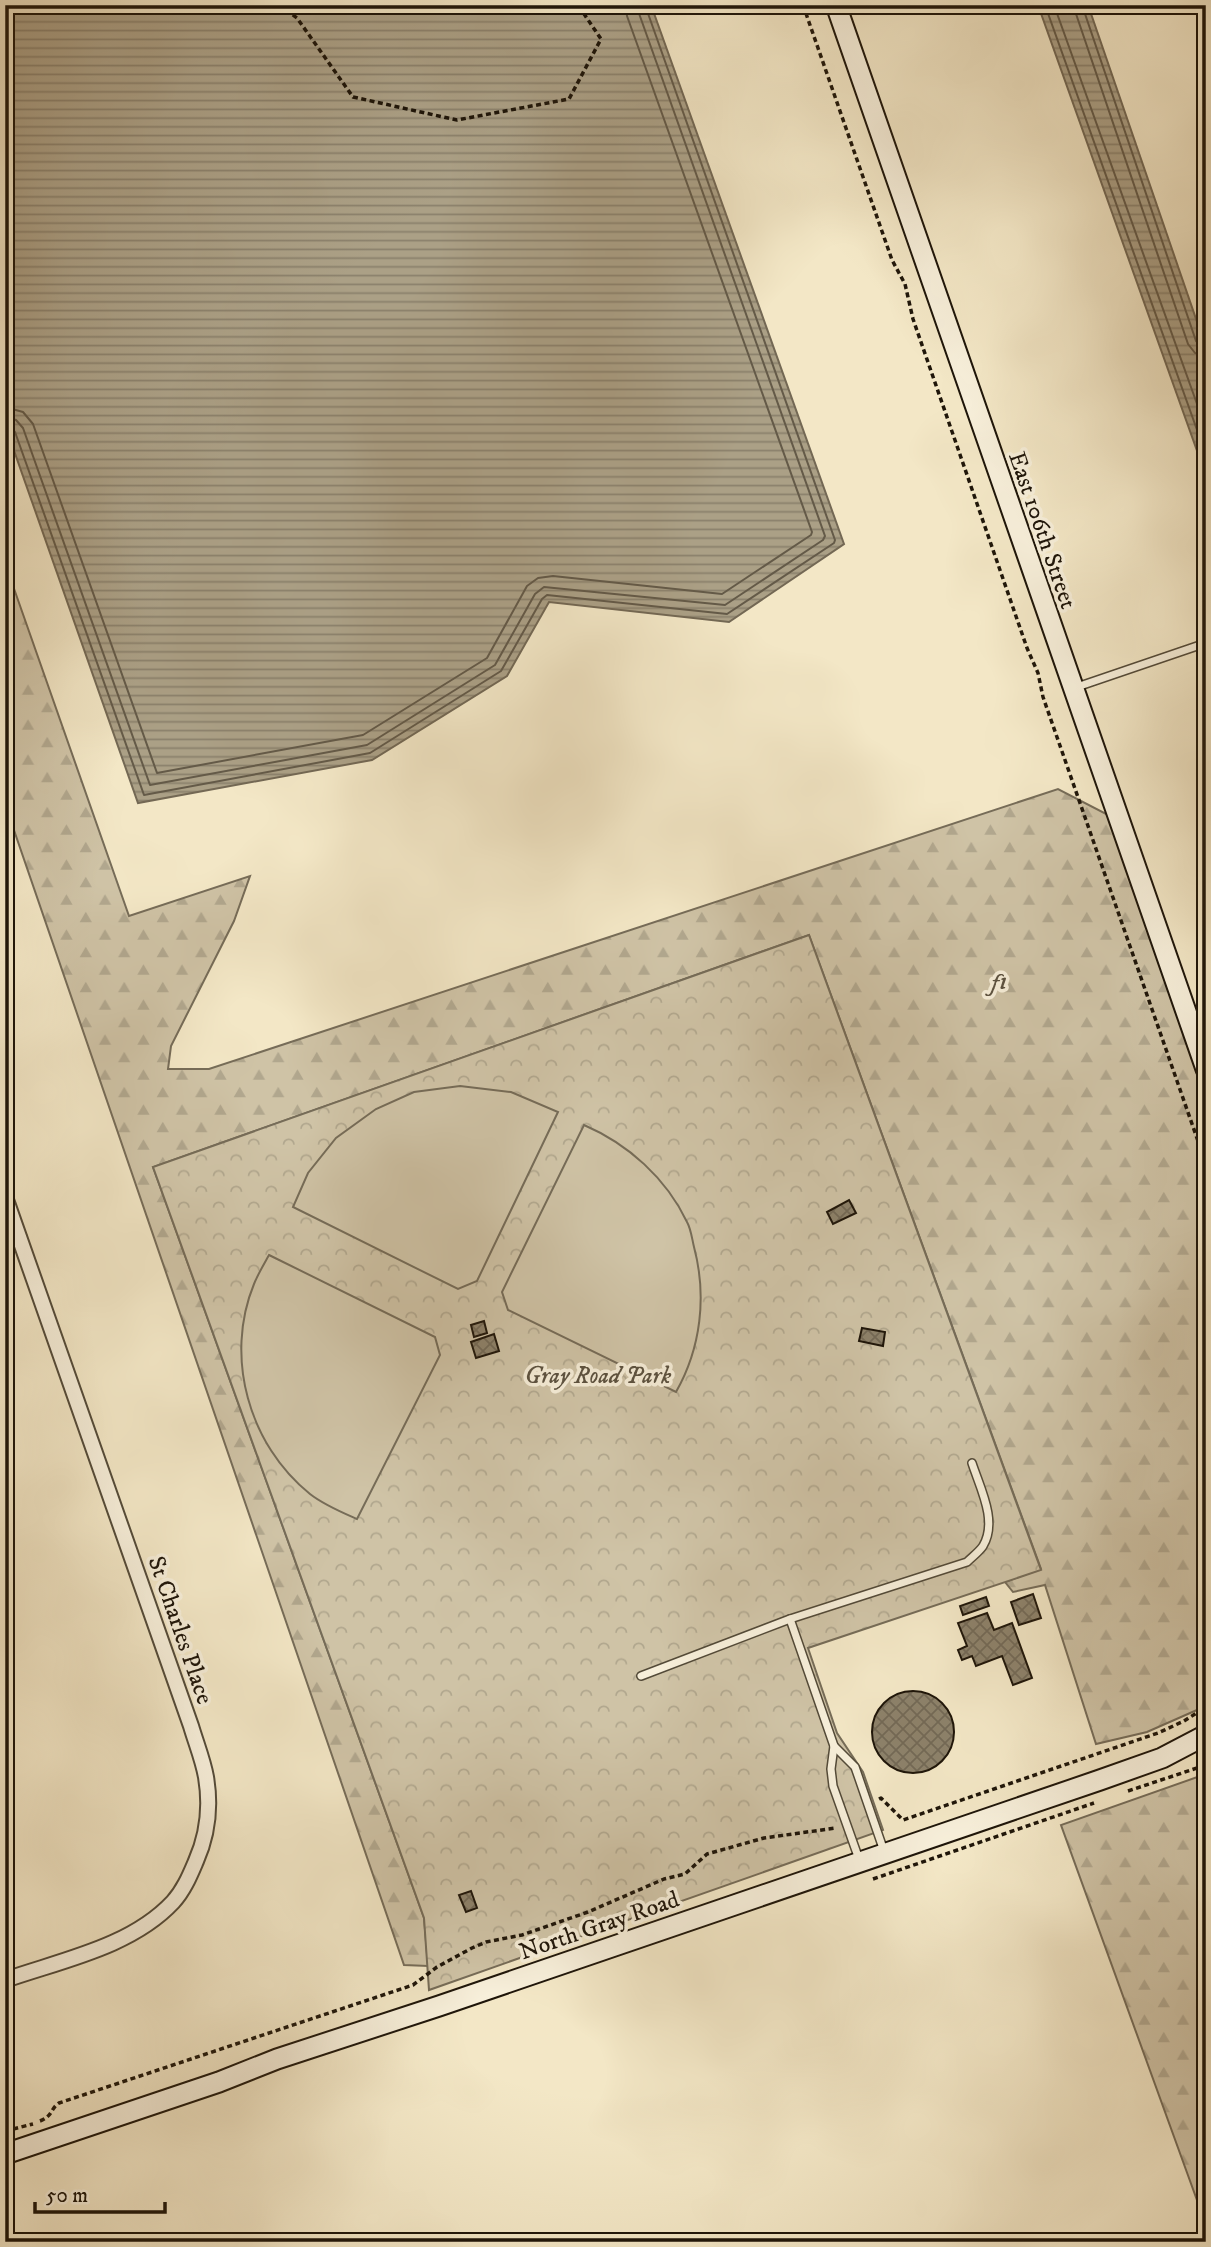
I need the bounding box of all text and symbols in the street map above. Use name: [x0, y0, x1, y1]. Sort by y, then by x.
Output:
street label: East 106th Street: [1001, 448, 1083, 613]
park label: f1: [985, 967, 1007, 997]
park label: Gray Road Park: [525, 1361, 671, 1391]
street label: St Charles Place: [141, 1552, 219, 1708]
street label: North Gray Road: [515, 1885, 683, 1967]
scale bar: [35, 2170, 164, 2214]
text: 50 m: [46, 2183, 88, 2209]

